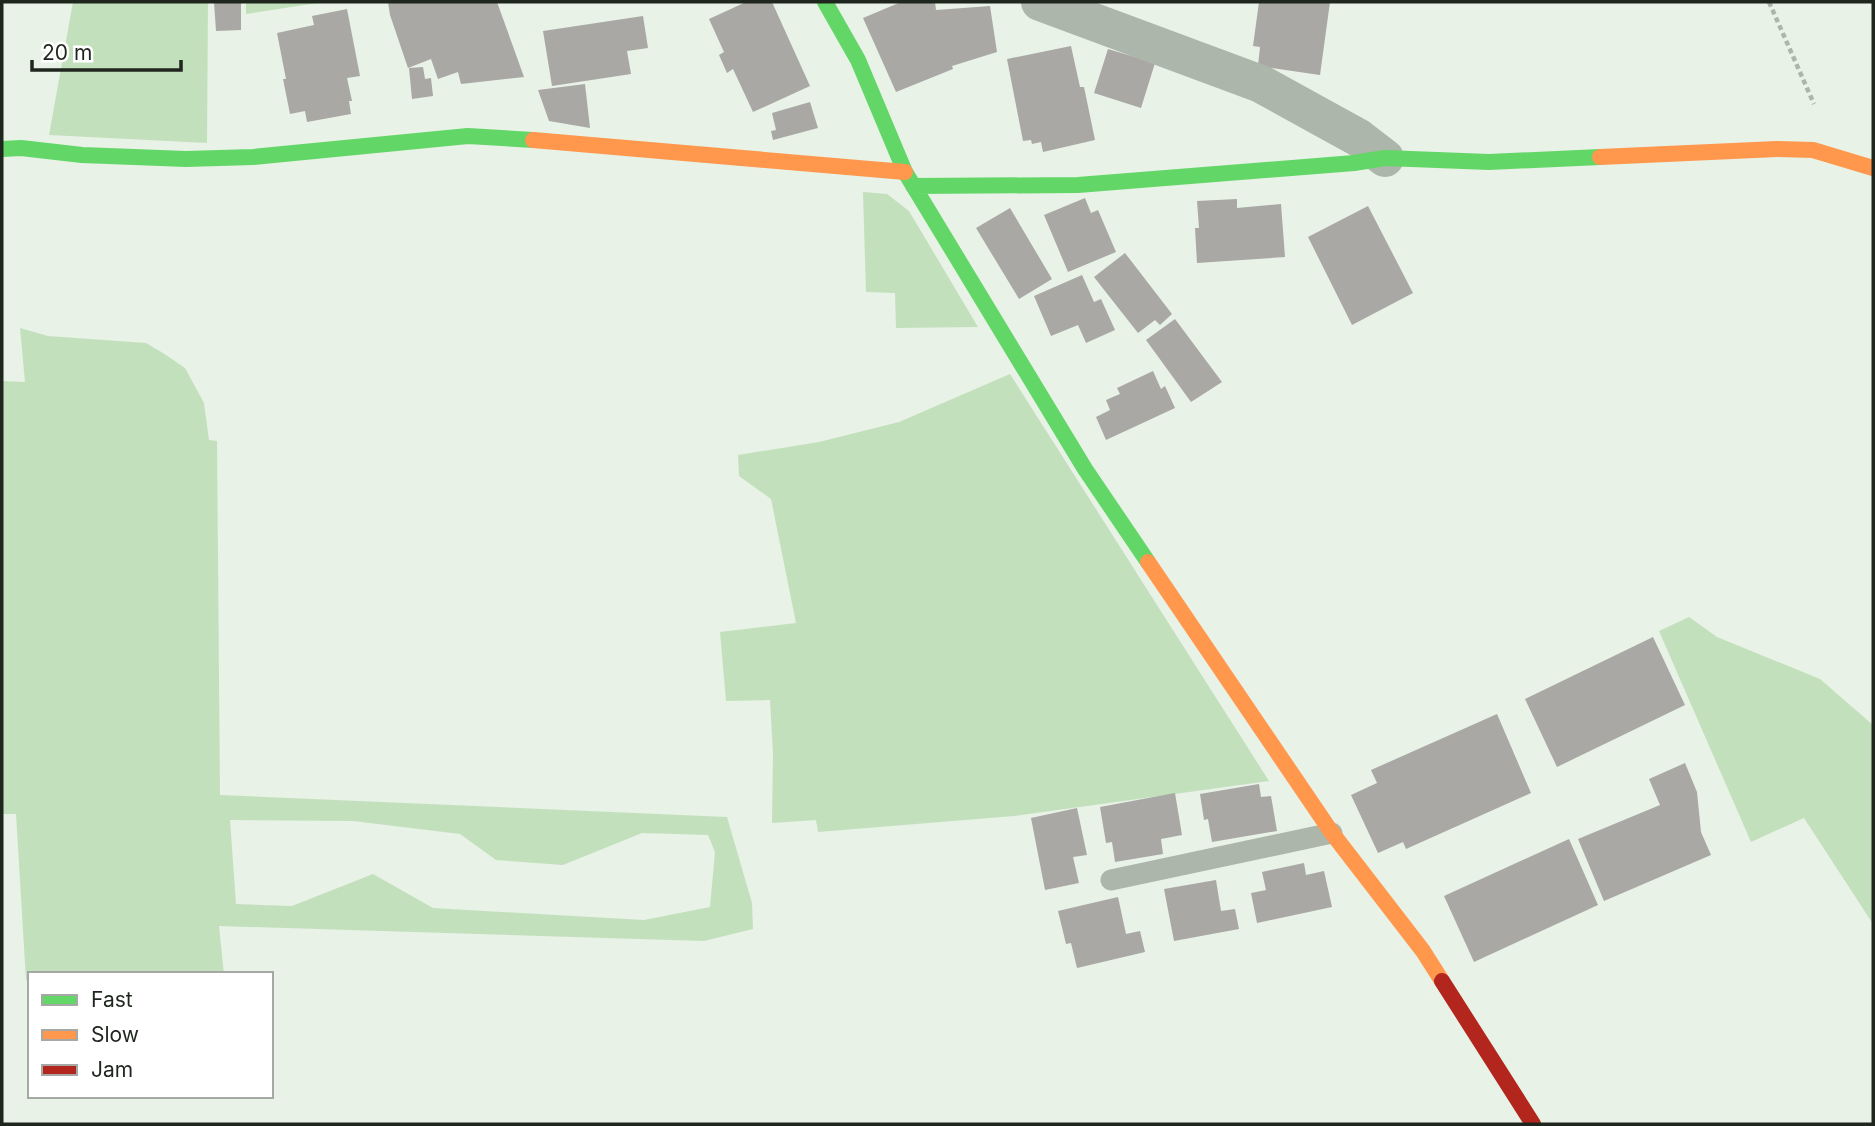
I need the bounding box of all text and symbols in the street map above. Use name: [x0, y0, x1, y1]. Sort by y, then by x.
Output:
scale bar: [32, 28, 180, 72]
text: 20 m: [42, 40, 92, 65]
legend: [28, 972, 273, 1098]
text: Fast: [91, 987, 133, 1012]
text: Slow: [91, 1022, 139, 1047]
text: Jam: [91, 1057, 133, 1082]

